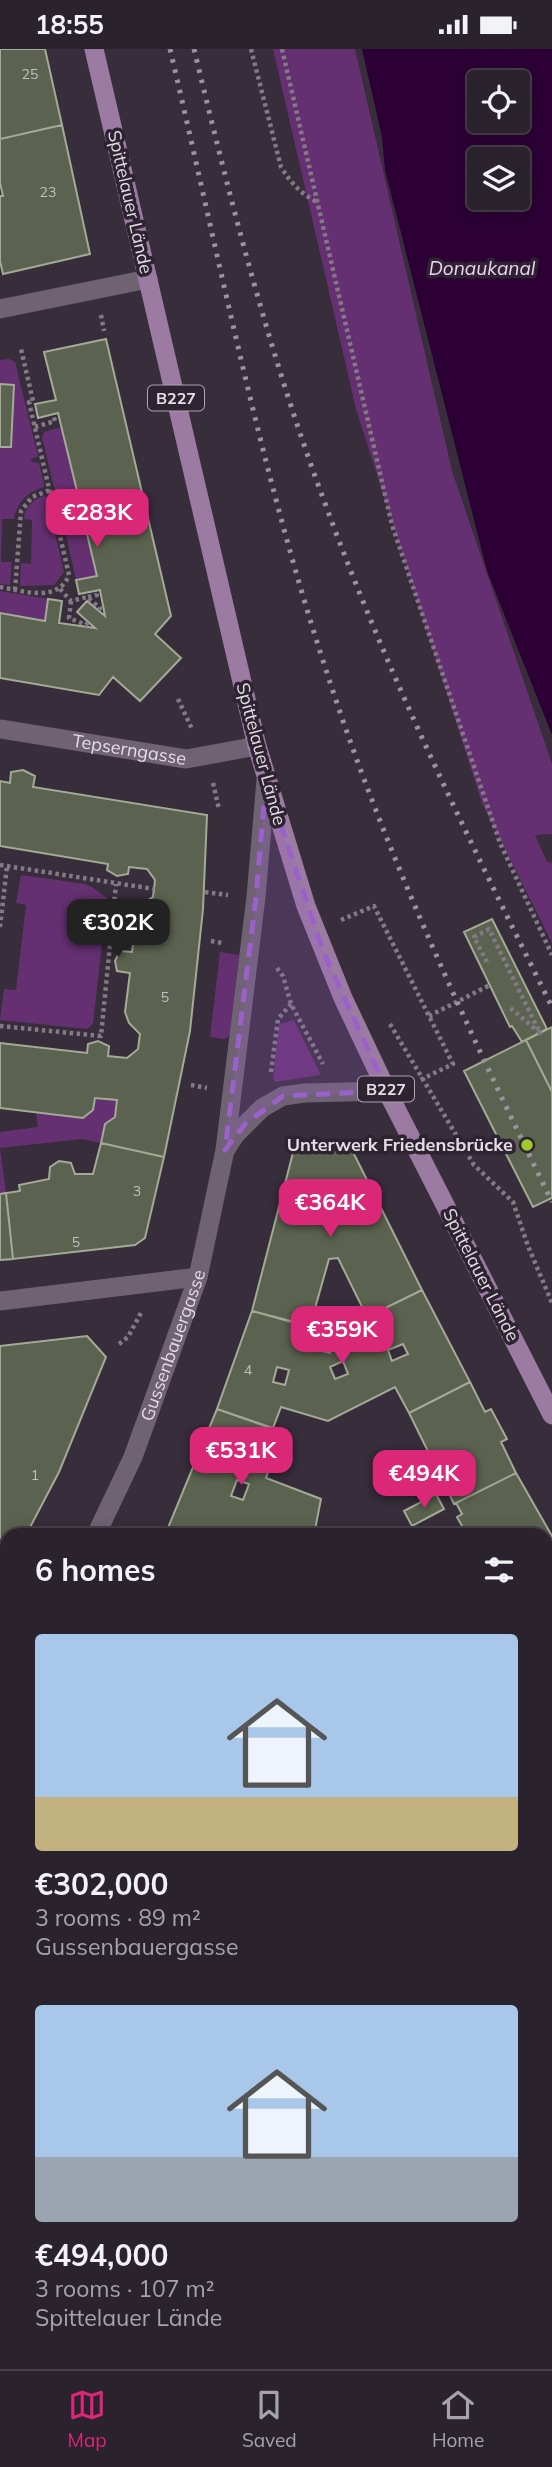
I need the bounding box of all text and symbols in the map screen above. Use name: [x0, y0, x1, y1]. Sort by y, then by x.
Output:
text: 18:55: [35, 8, 104, 41]
house number: 25: [22, 65, 38, 83]
map controls: [467, 70, 530, 210]
button: locate: [467, 70, 530, 133]
street label: Spittelauer Lände: [103, 128, 158, 276]
button: layers: [467, 147, 530, 210]
house number: 23: [40, 183, 56, 201]
water label: Donaukanal: [429, 256, 536, 280]
road number: B227: [148, 385, 204, 411]
pin: €283K: [48, 489, 146, 549]
text: €283K: [62, 497, 132, 526]
street label: Spittelauer Lände: [231, 680, 292, 828]
street label: Tepserngasse: [71, 729, 188, 770]
pin: €302K: [69, 899, 167, 959]
text: €302K: [83, 907, 153, 936]
house number: 5: [161, 988, 169, 1006]
road number: B227: [358, 1077, 414, 1101]
place label: Unterwerk Friedensbrücke: [287, 1133, 513, 1156]
marker: Unterwerk Friedensbrücke: [519, 1137, 535, 1153]
pin: €364K: [281, 1179, 379, 1239]
house number: 3: [133, 1182, 141, 1200]
text: €364K: [295, 1187, 365, 1216]
street label: Spittelauer Lände: [438, 1204, 525, 1345]
house number: 5: [72, 1233, 80, 1251]
street label: Gussenbauergasse: [135, 1268, 210, 1424]
pin: €359K: [293, 1307, 391, 1366]
text: €359K: [307, 1314, 377, 1343]
house number: 4: [244, 1361, 253, 1379]
pin: €531K: [192, 1427, 290, 1487]
text: €531K: [206, 1435, 276, 1464]
pin: €494K: [375, 1451, 473, 1510]
text: €494K: [389, 1458, 459, 1487]
house number: 1: [31, 1466, 39, 1484]
text: 6 homes: [35, 1551, 156, 1589]
icon: filters: [480, 1551, 518, 1589]
icon: home: [214, 1680, 340, 1806]
text: €302,000: [35, 1865, 168, 1903]
text: 3 rooms · 89 m²: [35, 1903, 201, 1932]
text: Gussenbauergasse: [35, 1932, 238, 1961]
icon: home: [214, 2051, 340, 2177]
text: €494,000: [35, 2236, 168, 2274]
text: 3 rooms · 107 m²: [35, 2274, 215, 2303]
text: Spittelauer Lände: [35, 2303, 222, 2332]
tab: Map: [68, 2386, 107, 2452]
tab: Saved: [242, 2386, 297, 2452]
tab: Home: [432, 2386, 484, 2452]

